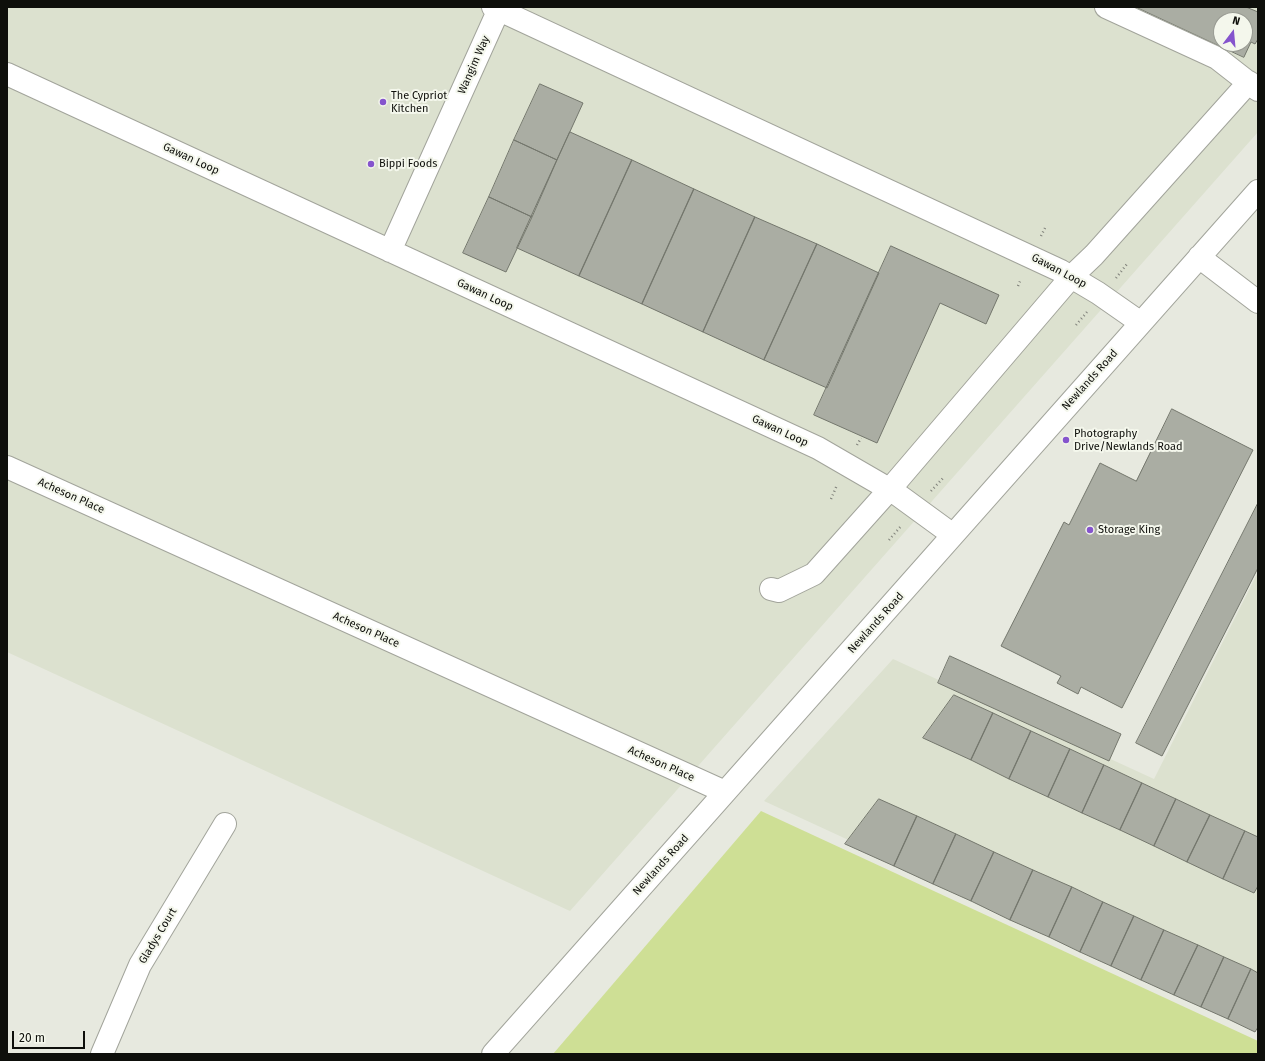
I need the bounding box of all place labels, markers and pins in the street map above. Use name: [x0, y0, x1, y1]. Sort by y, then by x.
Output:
place label: The Cypriot Kitchen: [391, 89, 447, 115]
marker: The Cypriot Kitchen: [378, 97, 388, 107]
place label: Bippi Foods: [379, 157, 437, 171]
marker: Bippi Foods: [366, 159, 376, 169]
place label: Photography Drive/Newlands Road: [1074, 427, 1183, 453]
marker: Photography Drive/Newlands Road: [1061, 435, 1071, 445]
place label: Storage King: [1098, 523, 1160, 537]
marker: Storage King: [1085, 525, 1095, 535]

